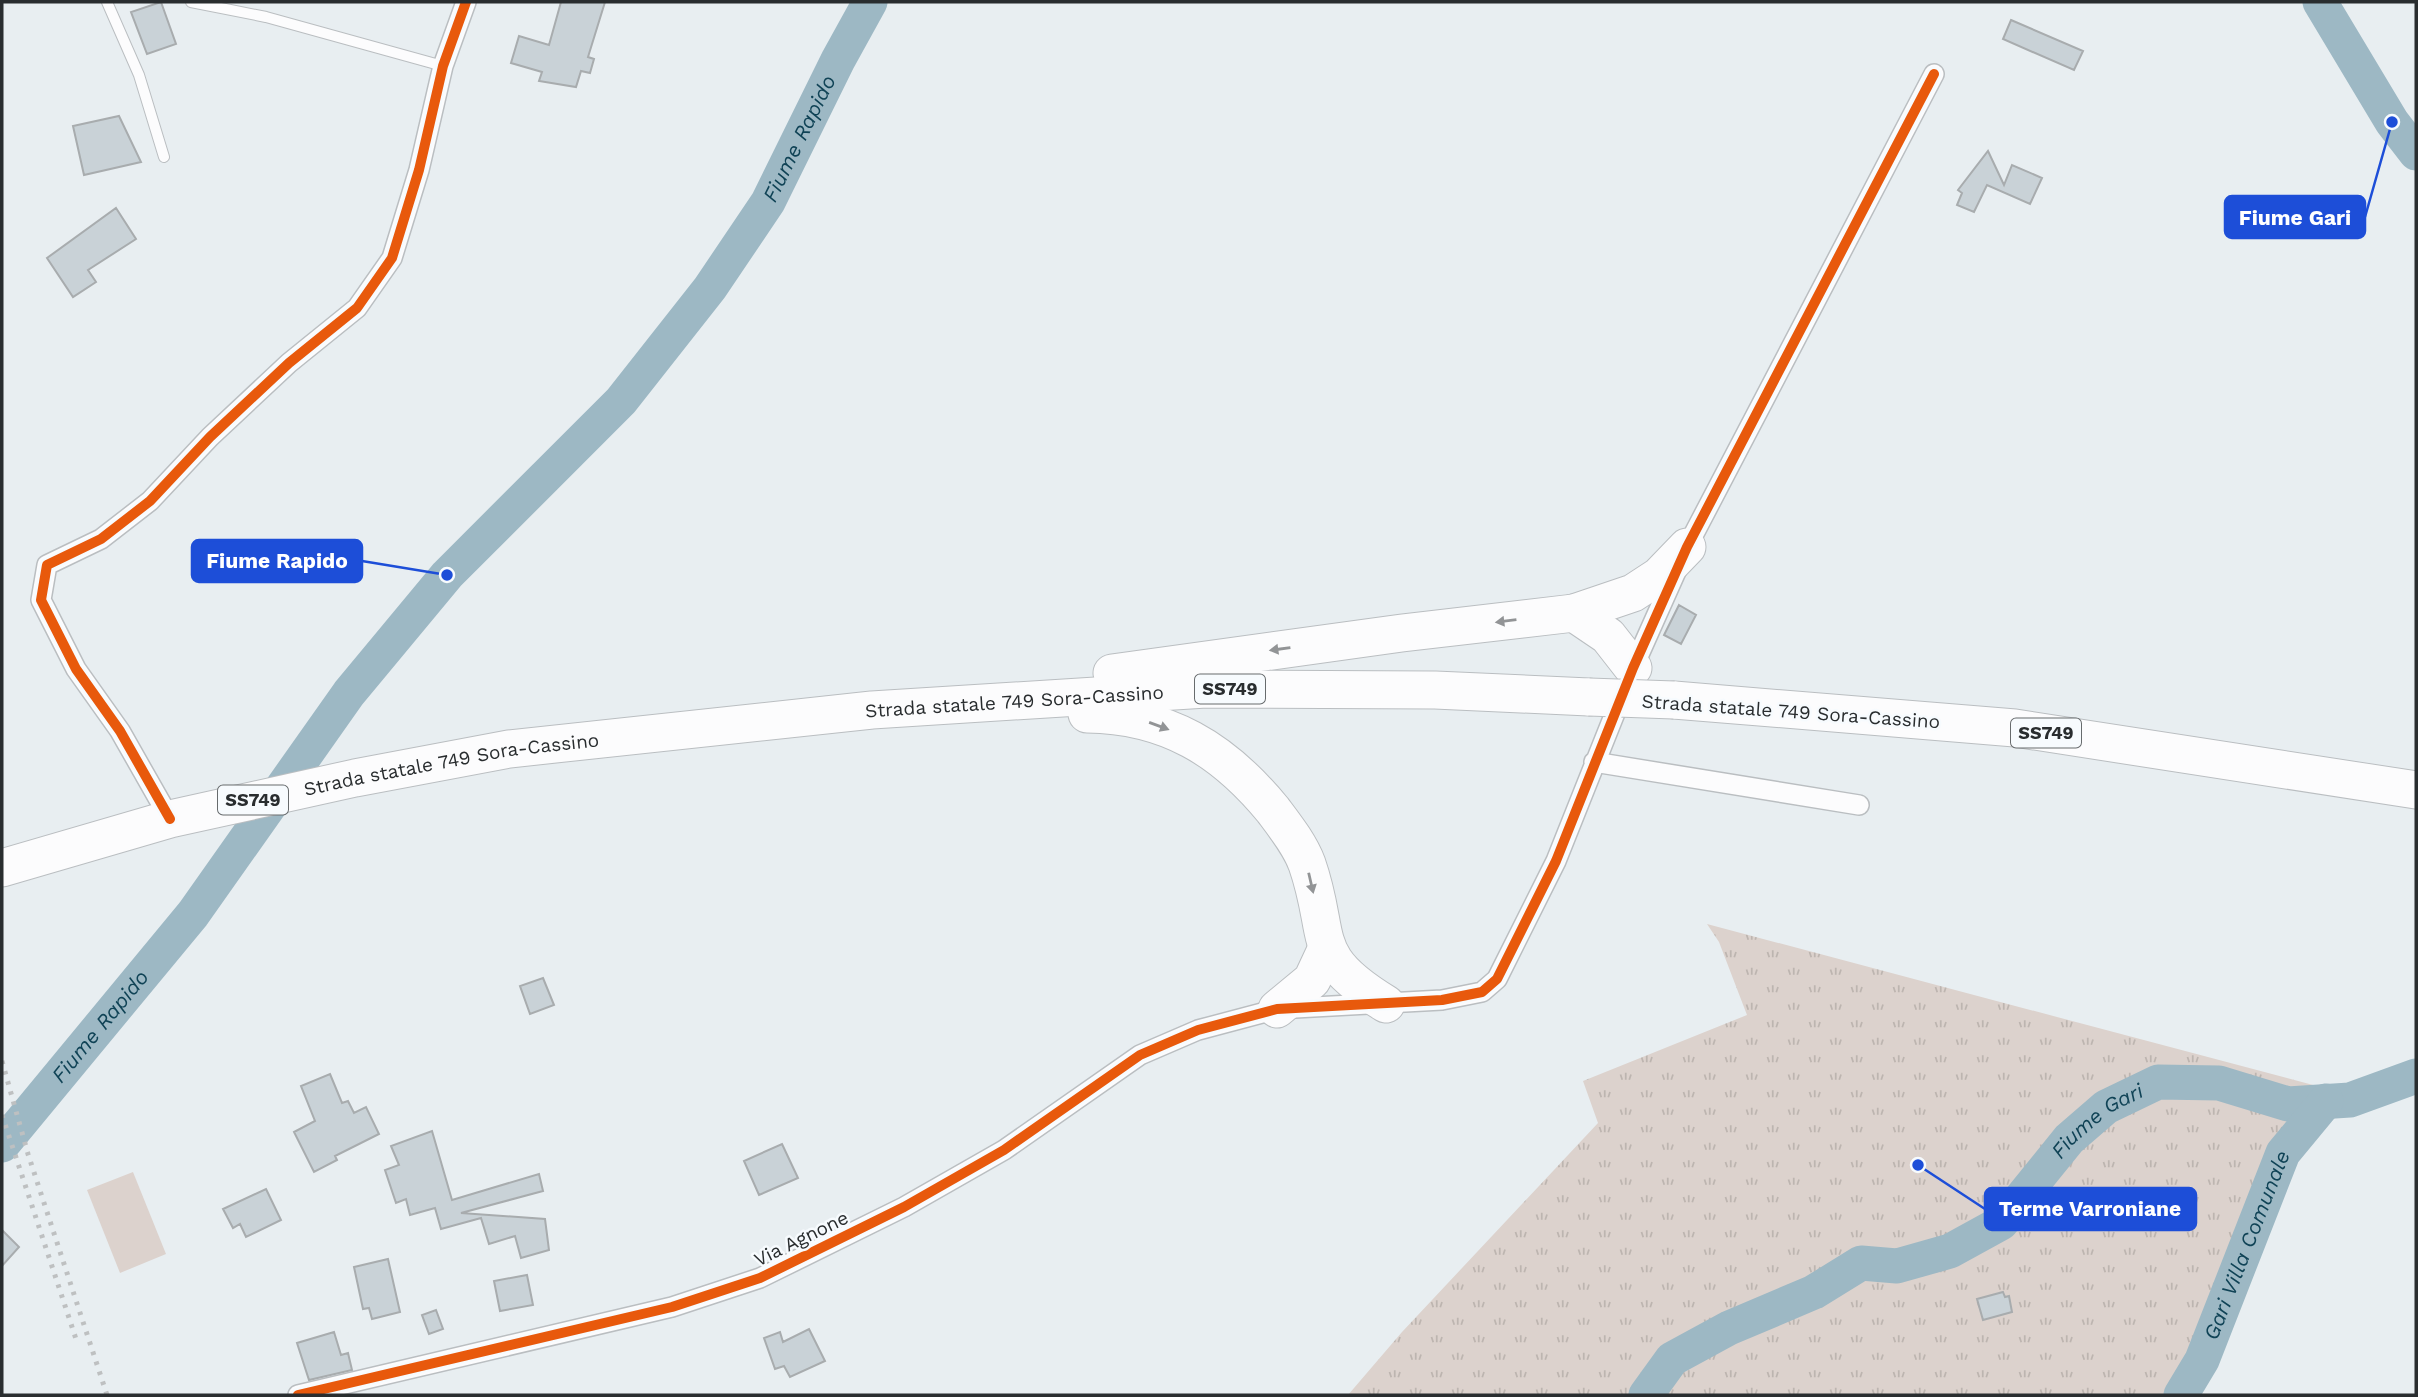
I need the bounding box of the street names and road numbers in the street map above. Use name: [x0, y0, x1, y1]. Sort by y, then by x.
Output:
road number: SS749: [1195, 674, 1265, 704]
street label: Strada statale 749 Sora-Cassino: [864, 681, 1165, 723]
street label: Strada statale 749 Sora-Cassino: [1641, 690, 1941, 733]
road number: SS749: [2011, 718, 2081, 748]
street label: Strada statale 749 Sora-Cassino: [302, 728, 600, 801]
road number: SS749: [218, 786, 288, 814]
street label: Via Agnone: [750, 1206, 852, 1271]

